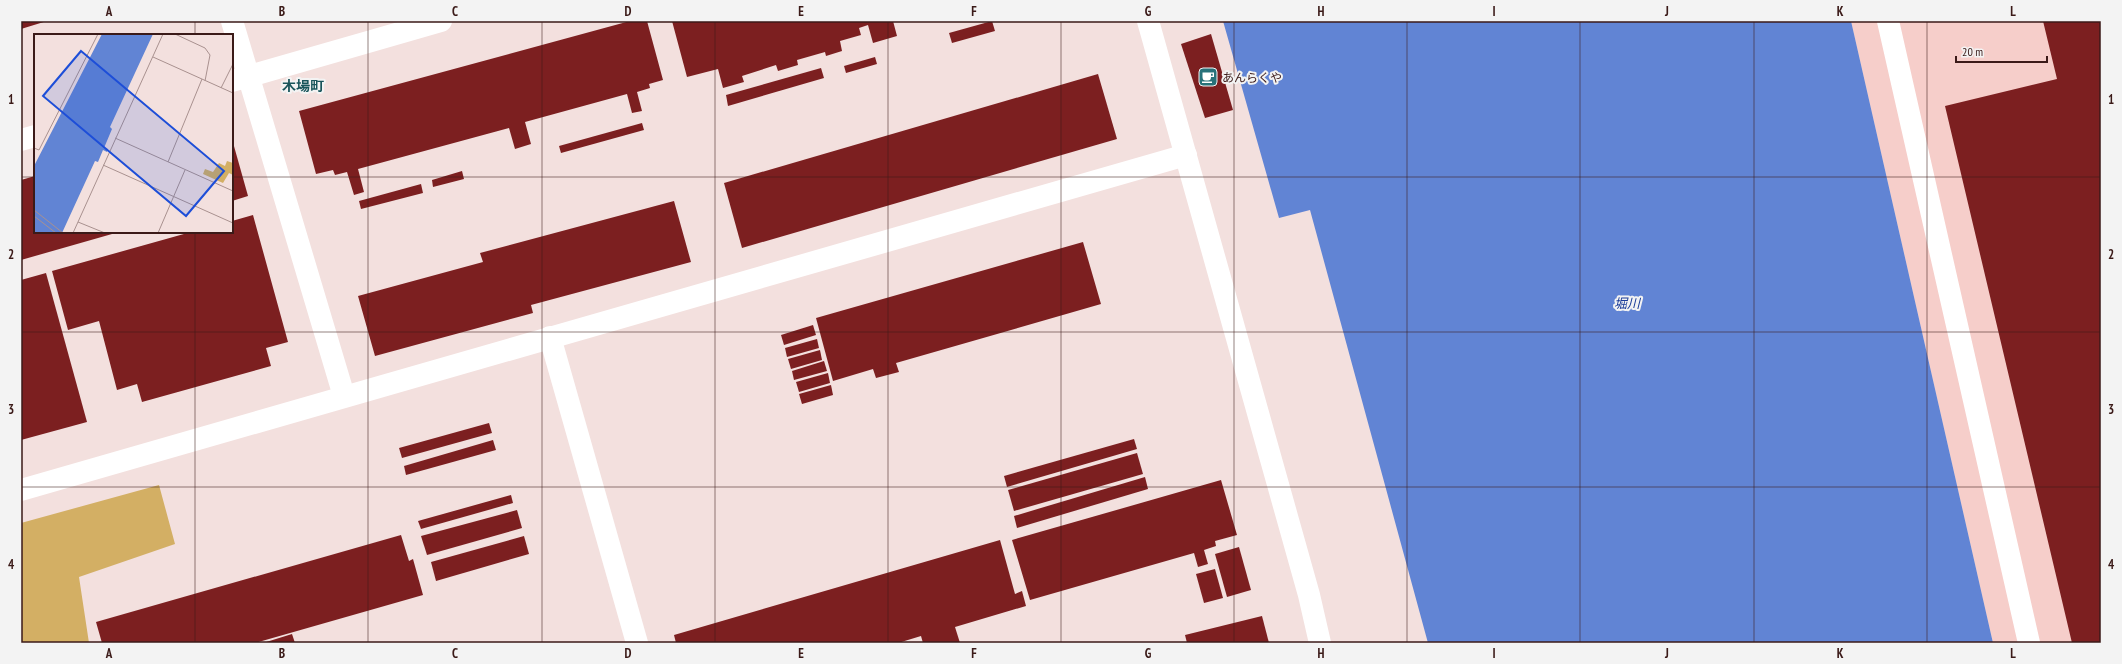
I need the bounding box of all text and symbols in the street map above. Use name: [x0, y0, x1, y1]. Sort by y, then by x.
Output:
text: A: [105, 3, 113, 20]
text: B: [279, 3, 285, 20]
text: C: [452, 3, 458, 20]
text: D: [625, 3, 632, 20]
text: E: [798, 3, 804, 20]
text: F: [971, 3, 977, 20]
text: G: [1145, 3, 1152, 20]
text: H: [1318, 3, 1325, 20]
text: I: [1492, 3, 1496, 20]
text: J: [1664, 3, 1669, 20]
text: K: [1837, 3, 1844, 20]
text: L: [2010, 3, 2016, 20]
inset map: [34, 34, 233, 233]
scale bar: [1956, 38, 2047, 64]
text: 20 m: [1962, 44, 1983, 59]
cafe icon: あんらくや: [1197, 66, 1219, 88]
place label: あんらくや: [1222, 70, 1282, 85]
district label: 木場町: [282, 77, 324, 95]
text: 1: [8, 91, 14, 108]
text: 1: [2108, 91, 2114, 108]
text: 2: [8, 246, 14, 263]
text: 2: [2108, 246, 2114, 263]
water label: 堀川: [1614, 295, 1642, 312]
text: 3: [8, 401, 14, 418]
text: 3: [2108, 401, 2114, 418]
text: 4: [8, 556, 15, 573]
text: 4: [2108, 556, 2115, 573]
text: A: [105, 645, 113, 662]
text: B: [279, 645, 285, 662]
text: C: [452, 645, 458, 662]
text: D: [625, 645, 632, 662]
text: E: [798, 645, 804, 662]
text: F: [971, 645, 977, 662]
text: G: [1145, 645, 1152, 662]
text: H: [1318, 645, 1325, 662]
text: I: [1492, 645, 1496, 662]
text: J: [1664, 645, 1669, 662]
text: K: [1837, 645, 1844, 662]
text: L: [2010, 645, 2016, 662]

